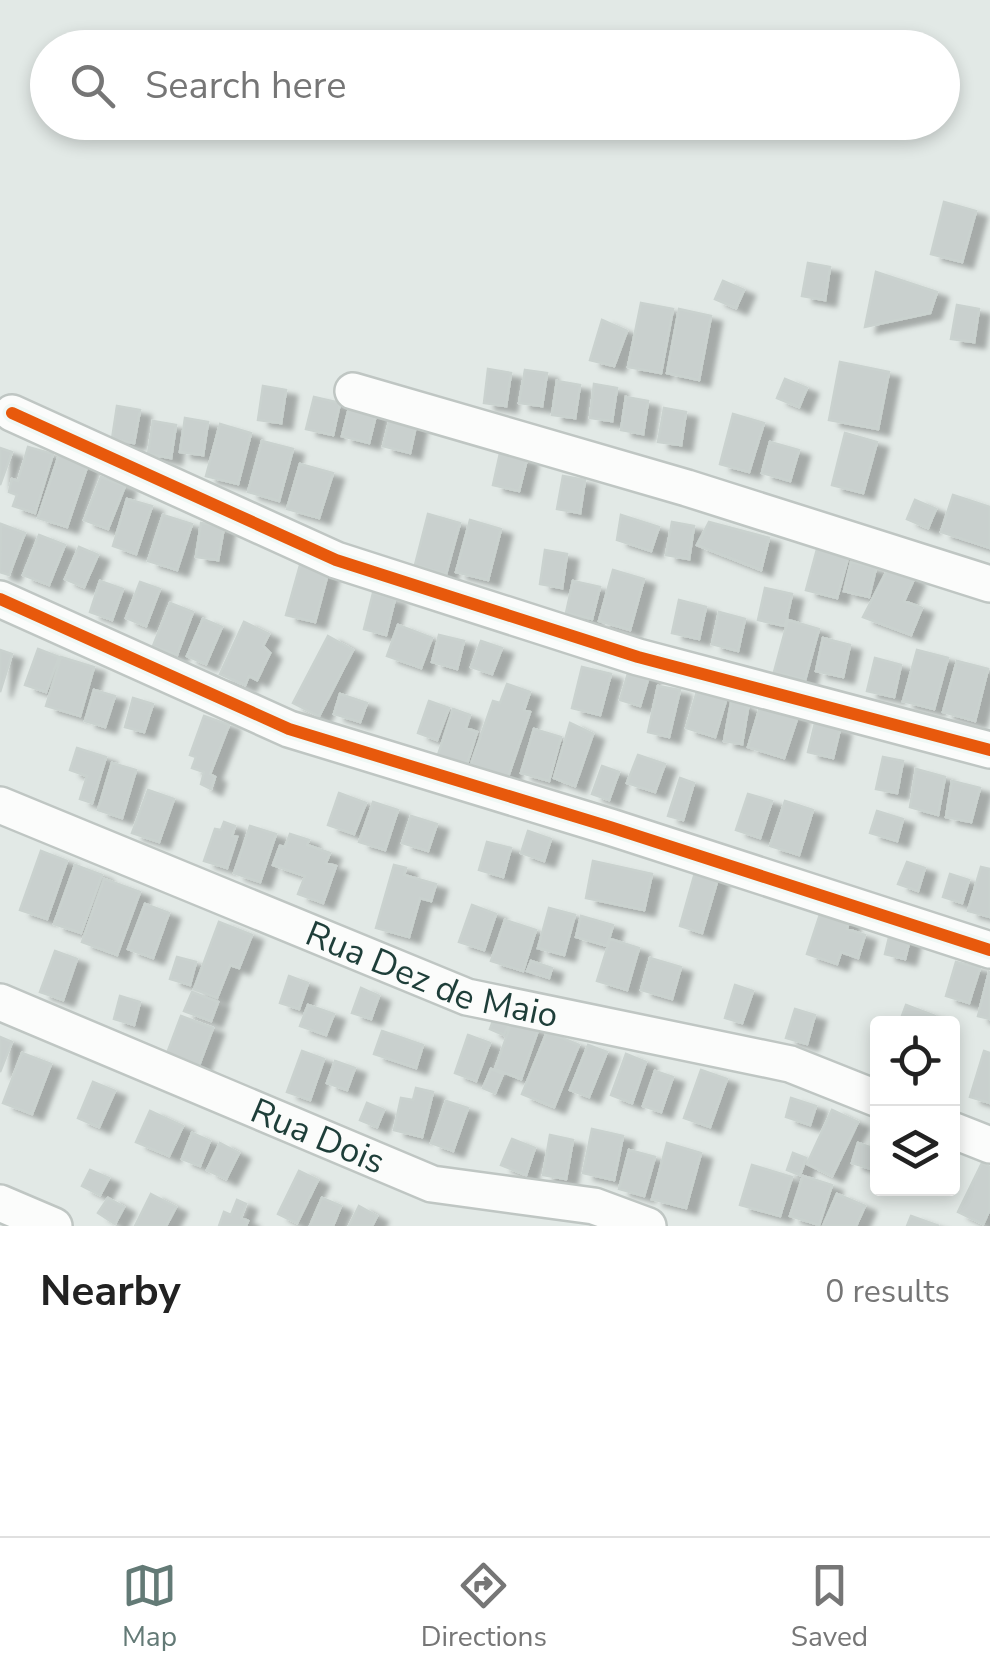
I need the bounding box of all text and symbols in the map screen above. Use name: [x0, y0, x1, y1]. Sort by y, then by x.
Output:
search box: [30, 30, 960, 140]
icon: search: [65, 58, 120, 113]
text: Search here: [145, 60, 346, 111]
street label: Rua Dez de Maio: [299, 910, 562, 1039]
map controls: [870, 1016, 960, 1196]
button: locate: [870, 1016, 960, 1106]
street label: Rua Dois: [244, 1087, 392, 1185]
button: layers: [870, 1106, 960, 1196]
text: Nearby: [40, 1263, 181, 1320]
text: 0 results: [825, 1270, 950, 1313]
tab: Map: [122, 1558, 177, 1656]
tab: Directions: [421, 1558, 547, 1656]
tab: Saved: [791, 1558, 868, 1656]

